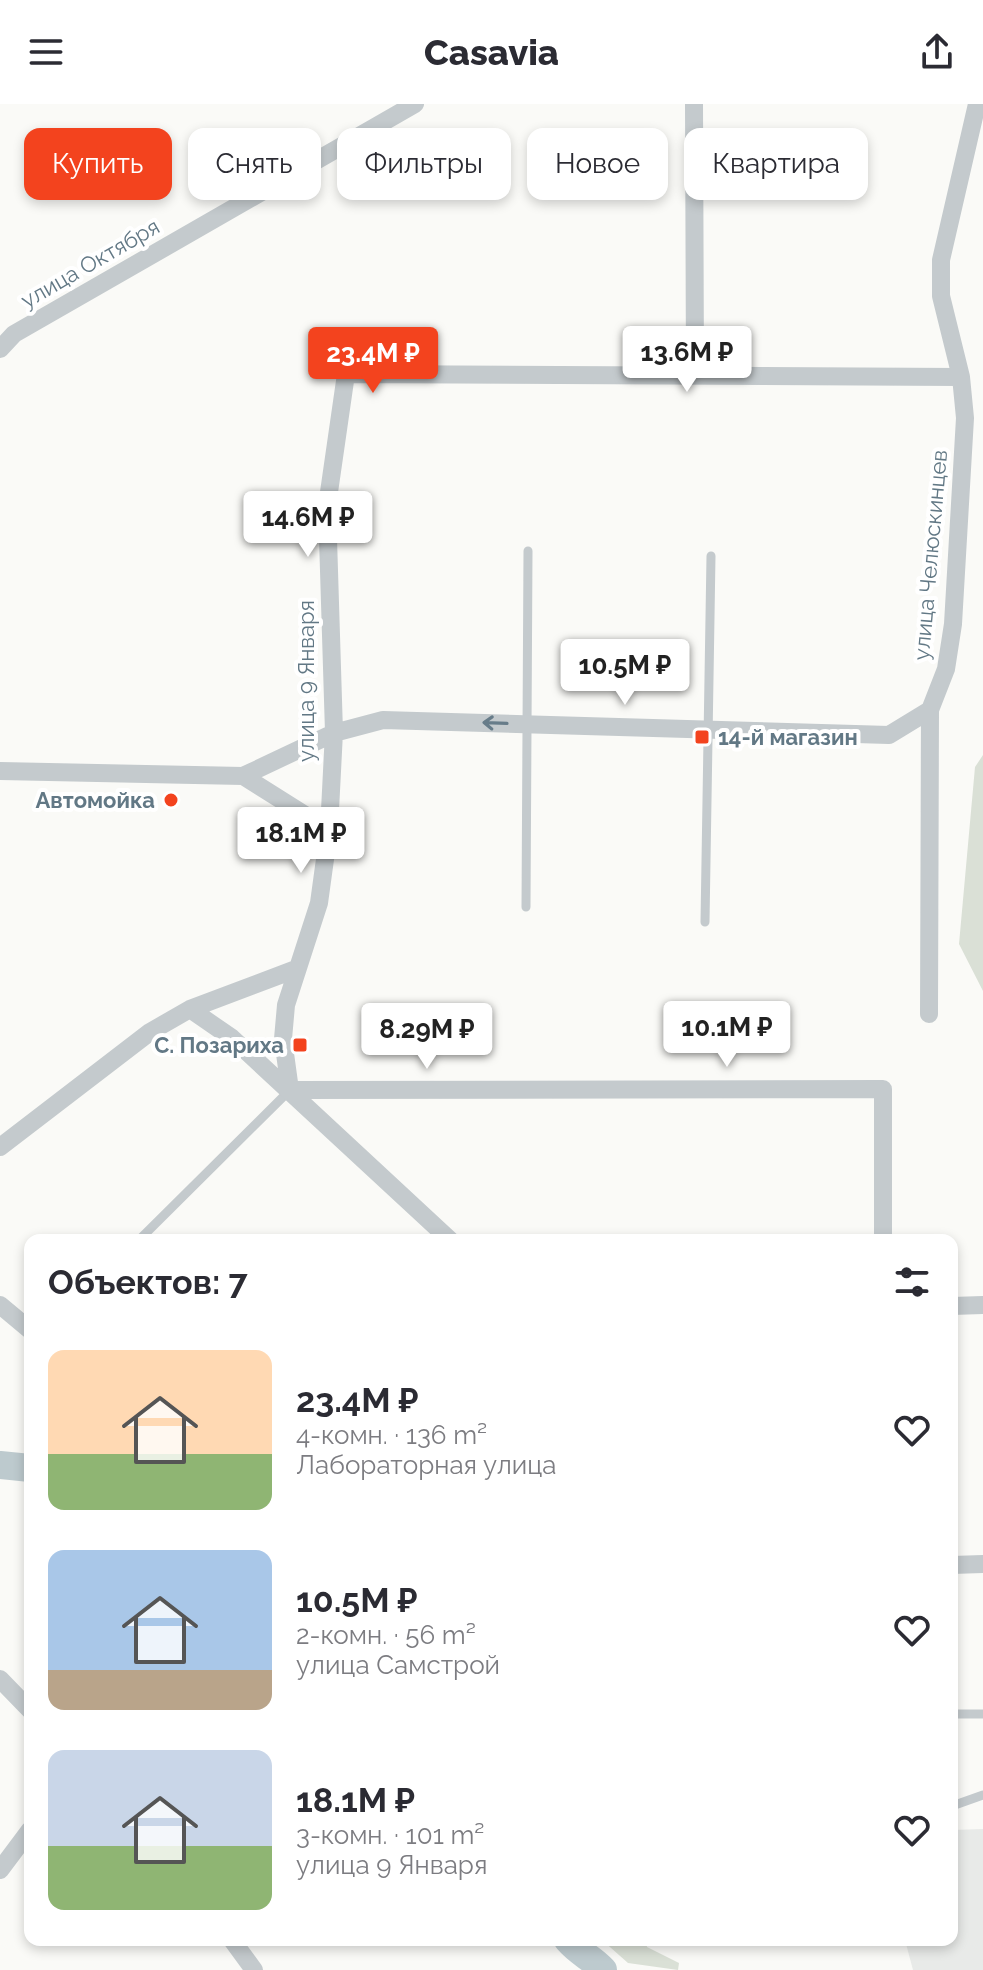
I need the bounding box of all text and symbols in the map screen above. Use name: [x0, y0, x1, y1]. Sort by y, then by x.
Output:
icon: menu: [24, 30, 68, 74]
icon: share: [915, 30, 959, 74]
text: Casavia: [424, 31, 559, 73]
chip: Купить: [24, 128, 172, 200]
chip: Снять: [188, 128, 321, 200]
chip: Фильтры: [337, 128, 511, 200]
chip: Новое: [527, 128, 668, 200]
chip: Квартира: [684, 128, 868, 200]
street label: улица Октября: [16, 213, 164, 313]
pin: 13.6M ₽: [613, 326, 761, 394]
pin: 23.4M ₽: [299, 327, 447, 395]
text: 13.6M ₽: [641, 337, 733, 367]
text: 23.4M ₽: [326, 338, 420, 368]
street label: улица Челюскинцев: [908, 449, 952, 661]
pin: 14.6M ₽: [234, 491, 382, 559]
text: 14.6M ₽: [261, 502, 355, 532]
street label: улица 9 Января: [293, 600, 319, 762]
pin: 10.5M ₽: [551, 639, 699, 707]
text: 10.5M ₽: [579, 650, 671, 680]
one-way arrow: [482, 716, 509, 731]
place label: 14-й магазин: [718, 724, 858, 750]
marker: 14-й магазин: [693, 728, 711, 746]
place label: Автомойка: [36, 787, 155, 813]
marker: Автомойка: [162, 791, 180, 809]
pin: 18.1M ₽: [227, 807, 375, 875]
text: 18.1M ₽: [255, 818, 347, 848]
pin: 10.1M ₽: [653, 1001, 801, 1069]
pin: 8.29M ₽: [353, 1003, 501, 1071]
text: 10.1M ₽: [681, 1012, 773, 1042]
text: 8.29M ₽: [379, 1014, 475, 1044]
place label: С. Позариха: [154, 1032, 284, 1058]
marker: С. Позариха: [291, 1036, 309, 1054]
icon: filters: [890, 1260, 934, 1304]
text: Объектов: 7: [48, 1262, 248, 1302]
text: 23.4M ₽: [296, 1380, 419, 1420]
icon: home: [112, 1382, 208, 1478]
icon: heart: [890, 1408, 934, 1452]
text: 4-комн. · 136 m²: [296, 1420, 487, 1450]
text: Лабораторная улица: [296, 1450, 557, 1480]
text: 10.5M ₽: [296, 1580, 417, 1620]
icon: home: [112, 1582, 208, 1678]
icon: heart: [890, 1608, 934, 1652]
text: 2-комн. · 56 m²: [296, 1620, 476, 1650]
text: улица Самстрой: [296, 1650, 500, 1680]
text: 18.1M ₽: [296, 1780, 415, 1820]
icon: home: [112, 1782, 208, 1878]
icon: heart: [890, 1808, 934, 1852]
text: 3-комн. · 101 m²: [296, 1820, 484, 1850]
text: улица 9 Января: [296, 1850, 487, 1880]

